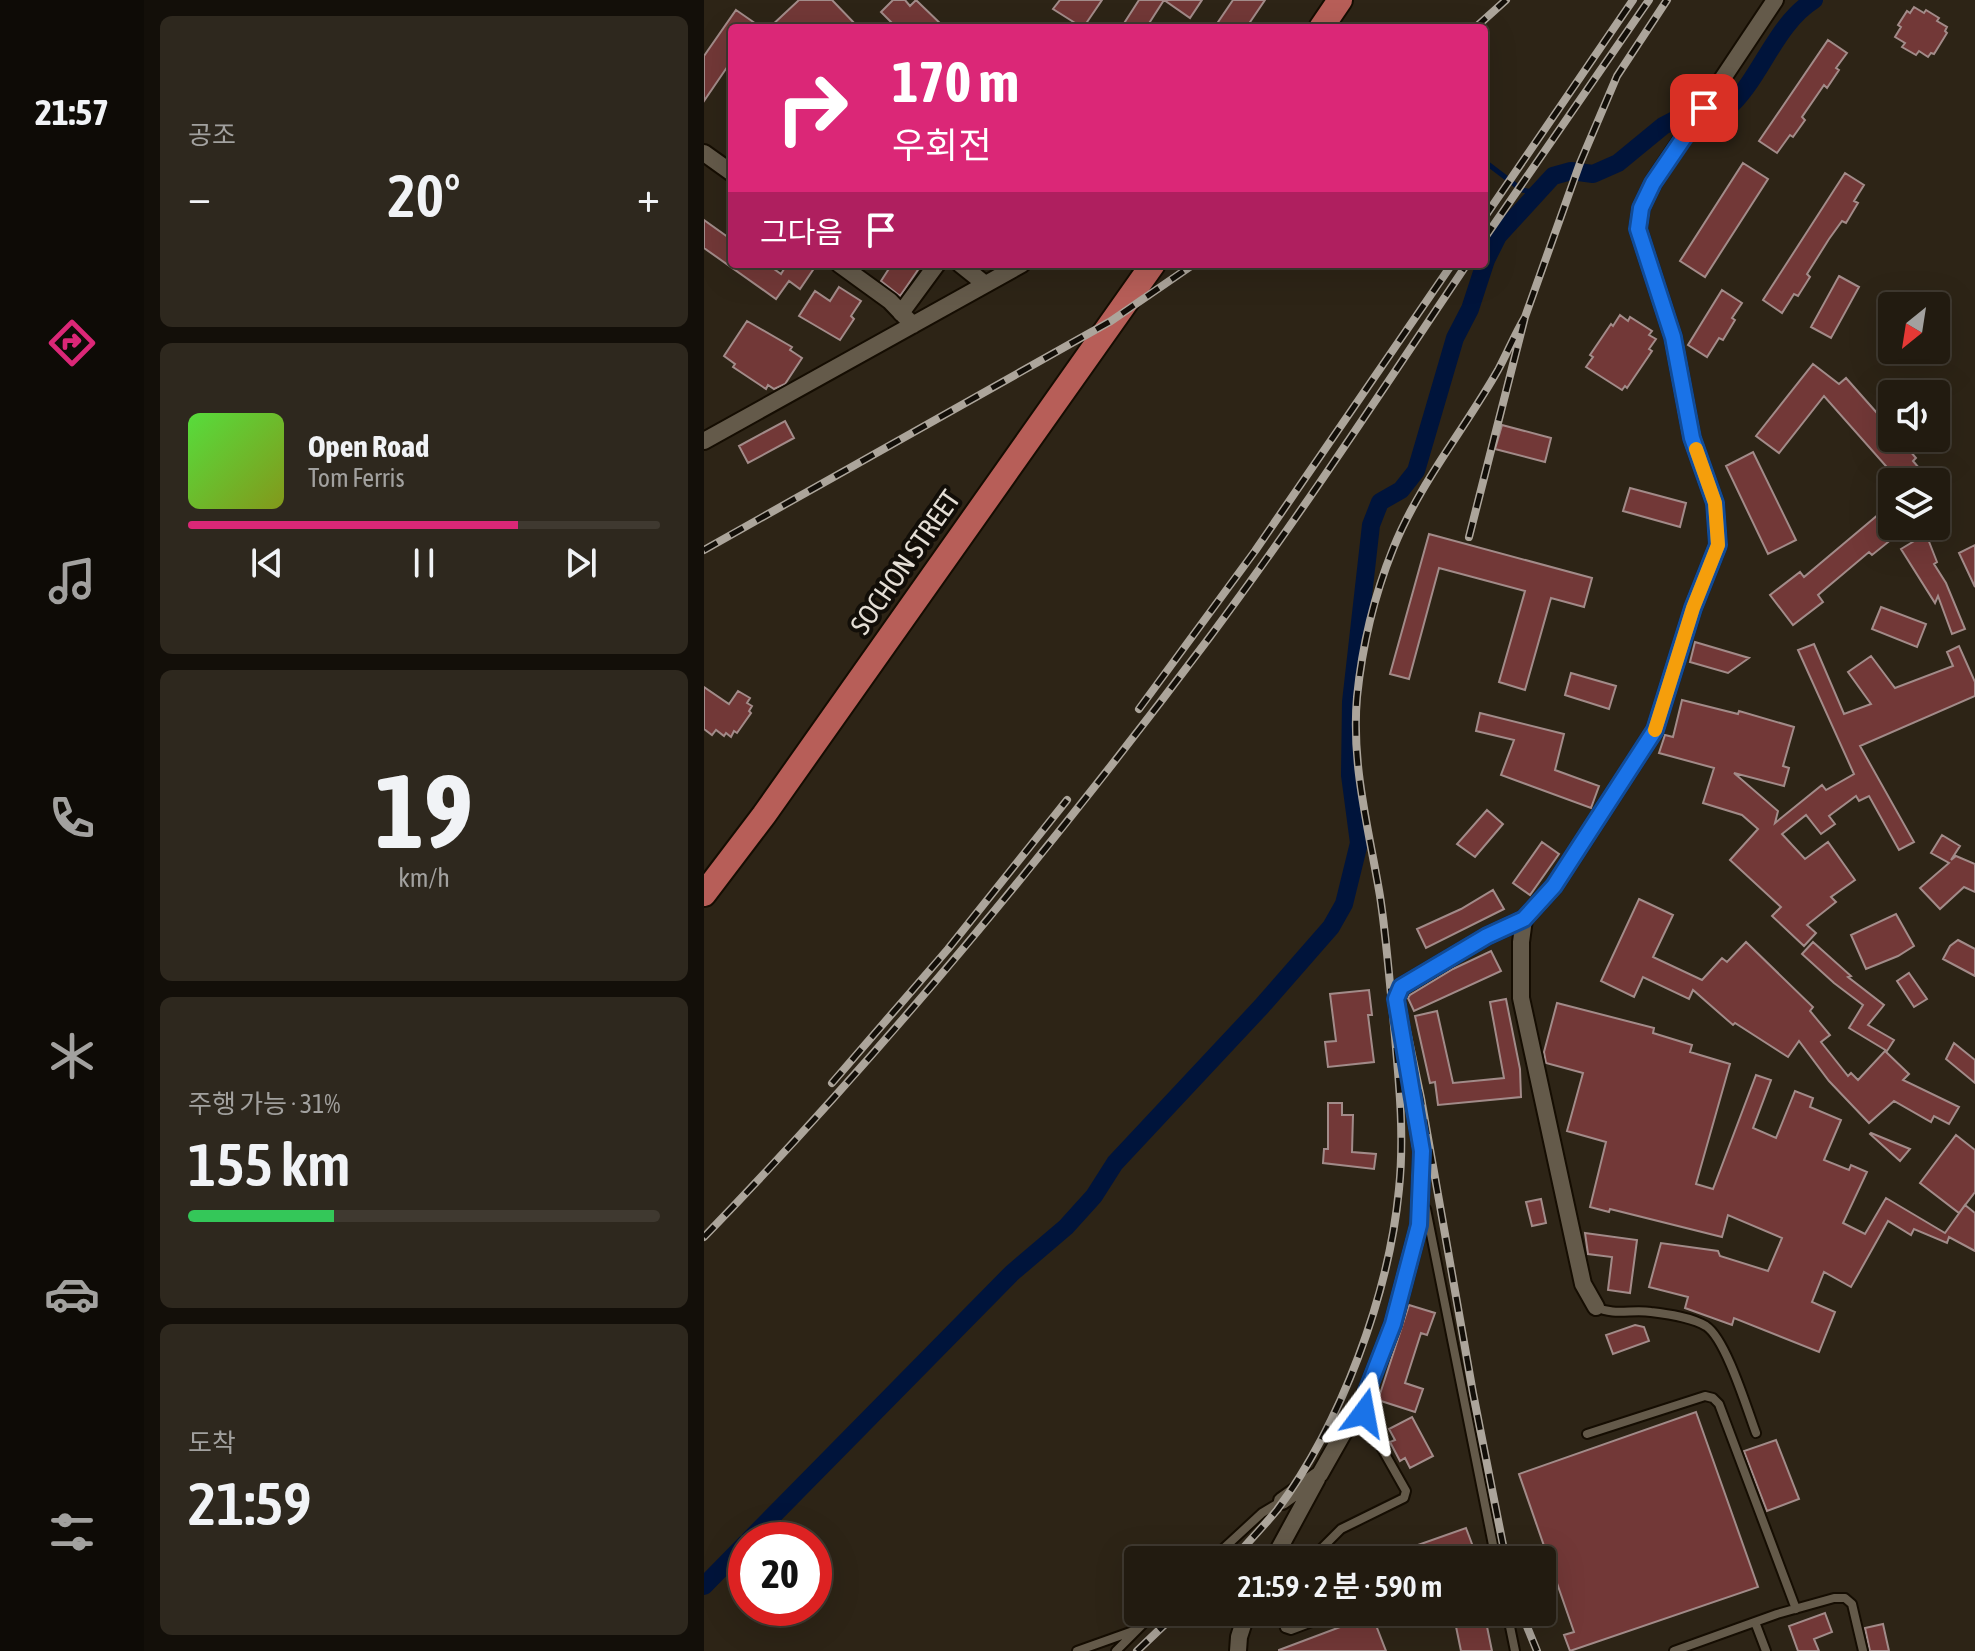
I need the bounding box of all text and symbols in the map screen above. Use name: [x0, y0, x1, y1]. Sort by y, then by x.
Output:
text: 170 m: [892, 50, 1019, 114]
icon: right: [760, 56, 864, 160]
pin: [1670, 74, 1738, 142]
icon: arrive: [1682, 86, 1726, 130]
text: 21:57: [35, 91, 109, 133]
text: 공조: [188, 120, 236, 150]
text: 우회전: [892, 124, 991, 166]
text: 20°: [388, 161, 460, 230]
text: −: [188, 171, 211, 221]
text: +: [637, 171, 660, 221]
icon: arrive: [859, 208, 903, 252]
text: 그다음: [760, 215, 843, 249]
north arrow: [1878, 292, 1950, 364]
map controls: [1878, 292, 1950, 540]
icon: directions: [44, 315, 100, 371]
button: sound: [1878, 380, 1950, 452]
text: Open Road: [308, 429, 429, 463]
text: Tom Ferris: [308, 463, 405, 493]
button: layers: [1878, 468, 1950, 540]
street label: SOCHON STREET: [844, 484, 966, 640]
icon: previous: [245, 541, 289, 585]
icon: pause: [402, 541, 446, 585]
icon: next: [559, 541, 603, 585]
icon: music: [44, 553, 100, 609]
text: 19: [375, 751, 473, 870]
icon: phone: [44, 790, 100, 846]
text: km/h: [398, 863, 450, 893]
icon: climate: [44, 1028, 100, 1084]
text: 주행 가능 · 31%: [188, 1089, 341, 1119]
text: 155 km: [188, 1130, 350, 1199]
icon: car: [44, 1266, 100, 1322]
position arrow: [1322, 1371, 1406, 1455]
text: 도착: [188, 1428, 236, 1458]
text: 21:59: [188, 1469, 311, 1538]
icon: filters: [44, 1504, 100, 1560]
speed limit sign: 20: [728, 1522, 832, 1626]
text: 21:59 · 2 분 · 590 m: [1238, 1569, 1442, 1603]

